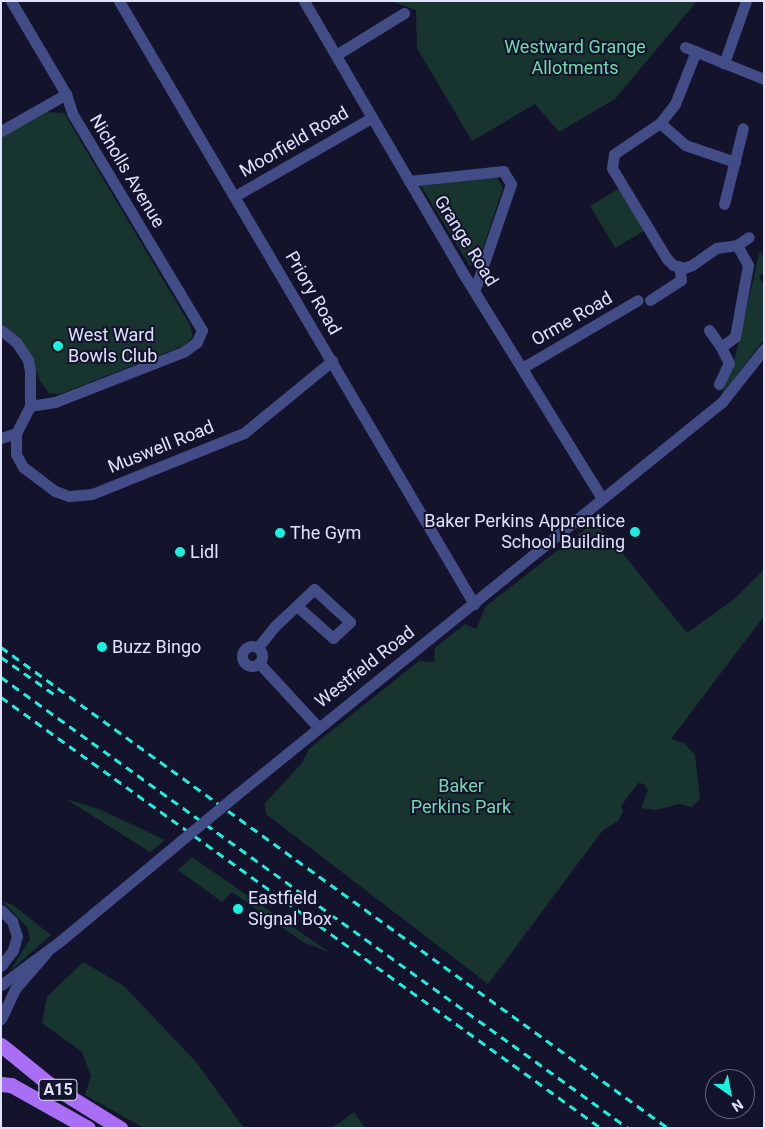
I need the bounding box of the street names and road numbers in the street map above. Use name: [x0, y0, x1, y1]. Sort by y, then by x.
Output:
street label: Moorfield Road: [236, 102, 352, 182]
street label: Nicholls Avenue: [85, 110, 169, 232]
street label: Grange Road: [430, 192, 502, 290]
street label: Priory Road: [280, 247, 346, 339]
street label: Orme Road: [528, 287, 616, 351]
street label: Muswell Road: [105, 416, 217, 478]
street label: Westfield Road: [311, 621, 419, 713]
road number: A15: [38, 1076, 78, 1104]

